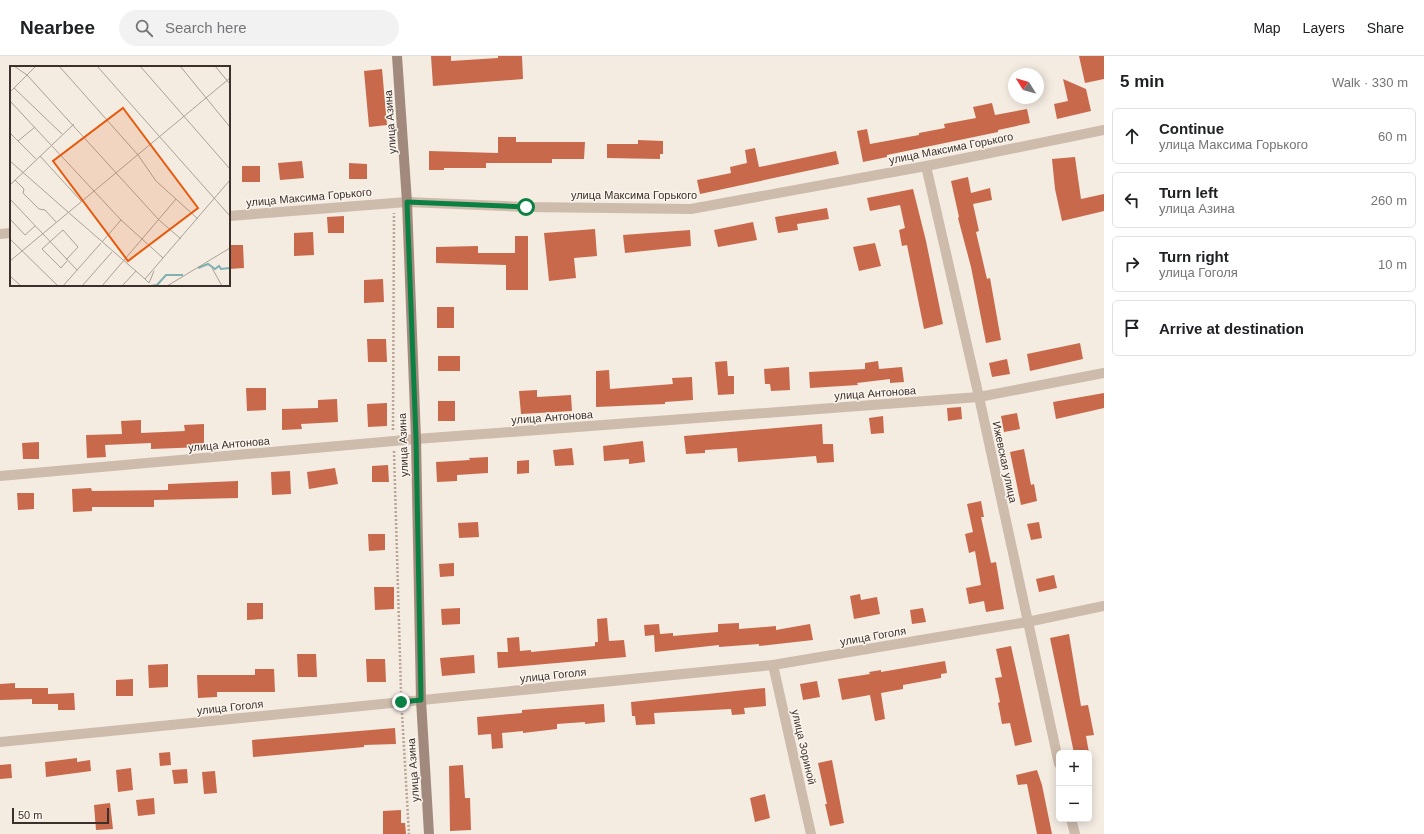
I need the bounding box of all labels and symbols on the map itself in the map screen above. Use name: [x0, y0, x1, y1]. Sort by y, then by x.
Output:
inset map: [10, 66, 230, 286]
north arrow: [1008, 68, 1044, 104]
street label: улица Азина: [382, 89, 398, 154]
street label: улица Максима Горького: [888, 130, 1014, 166]
street label: улица Максима Горького: [246, 186, 372, 208]
street label: улица Максима Горького: [571, 189, 697, 201]
route start: [517, 198, 535, 216]
street label: улица Антонова: [834, 384, 917, 402]
street label: улица Антонова: [511, 408, 594, 426]
street label: улица Азина: [396, 412, 410, 477]
street label: Ижевская улица: [990, 420, 1020, 505]
street label: улица Антонова: [188, 434, 271, 454]
street label: улица Гоголя: [839, 624, 907, 648]
street label: улица Гоголя: [519, 666, 587, 684]
route end: [392, 693, 410, 711]
street label: улица Гоголя: [196, 698, 264, 716]
street label: улица Зориной: [790, 708, 818, 786]
street label: улица Азина: [405, 737, 421, 802]
scale bar: [12, 806, 109, 825]

